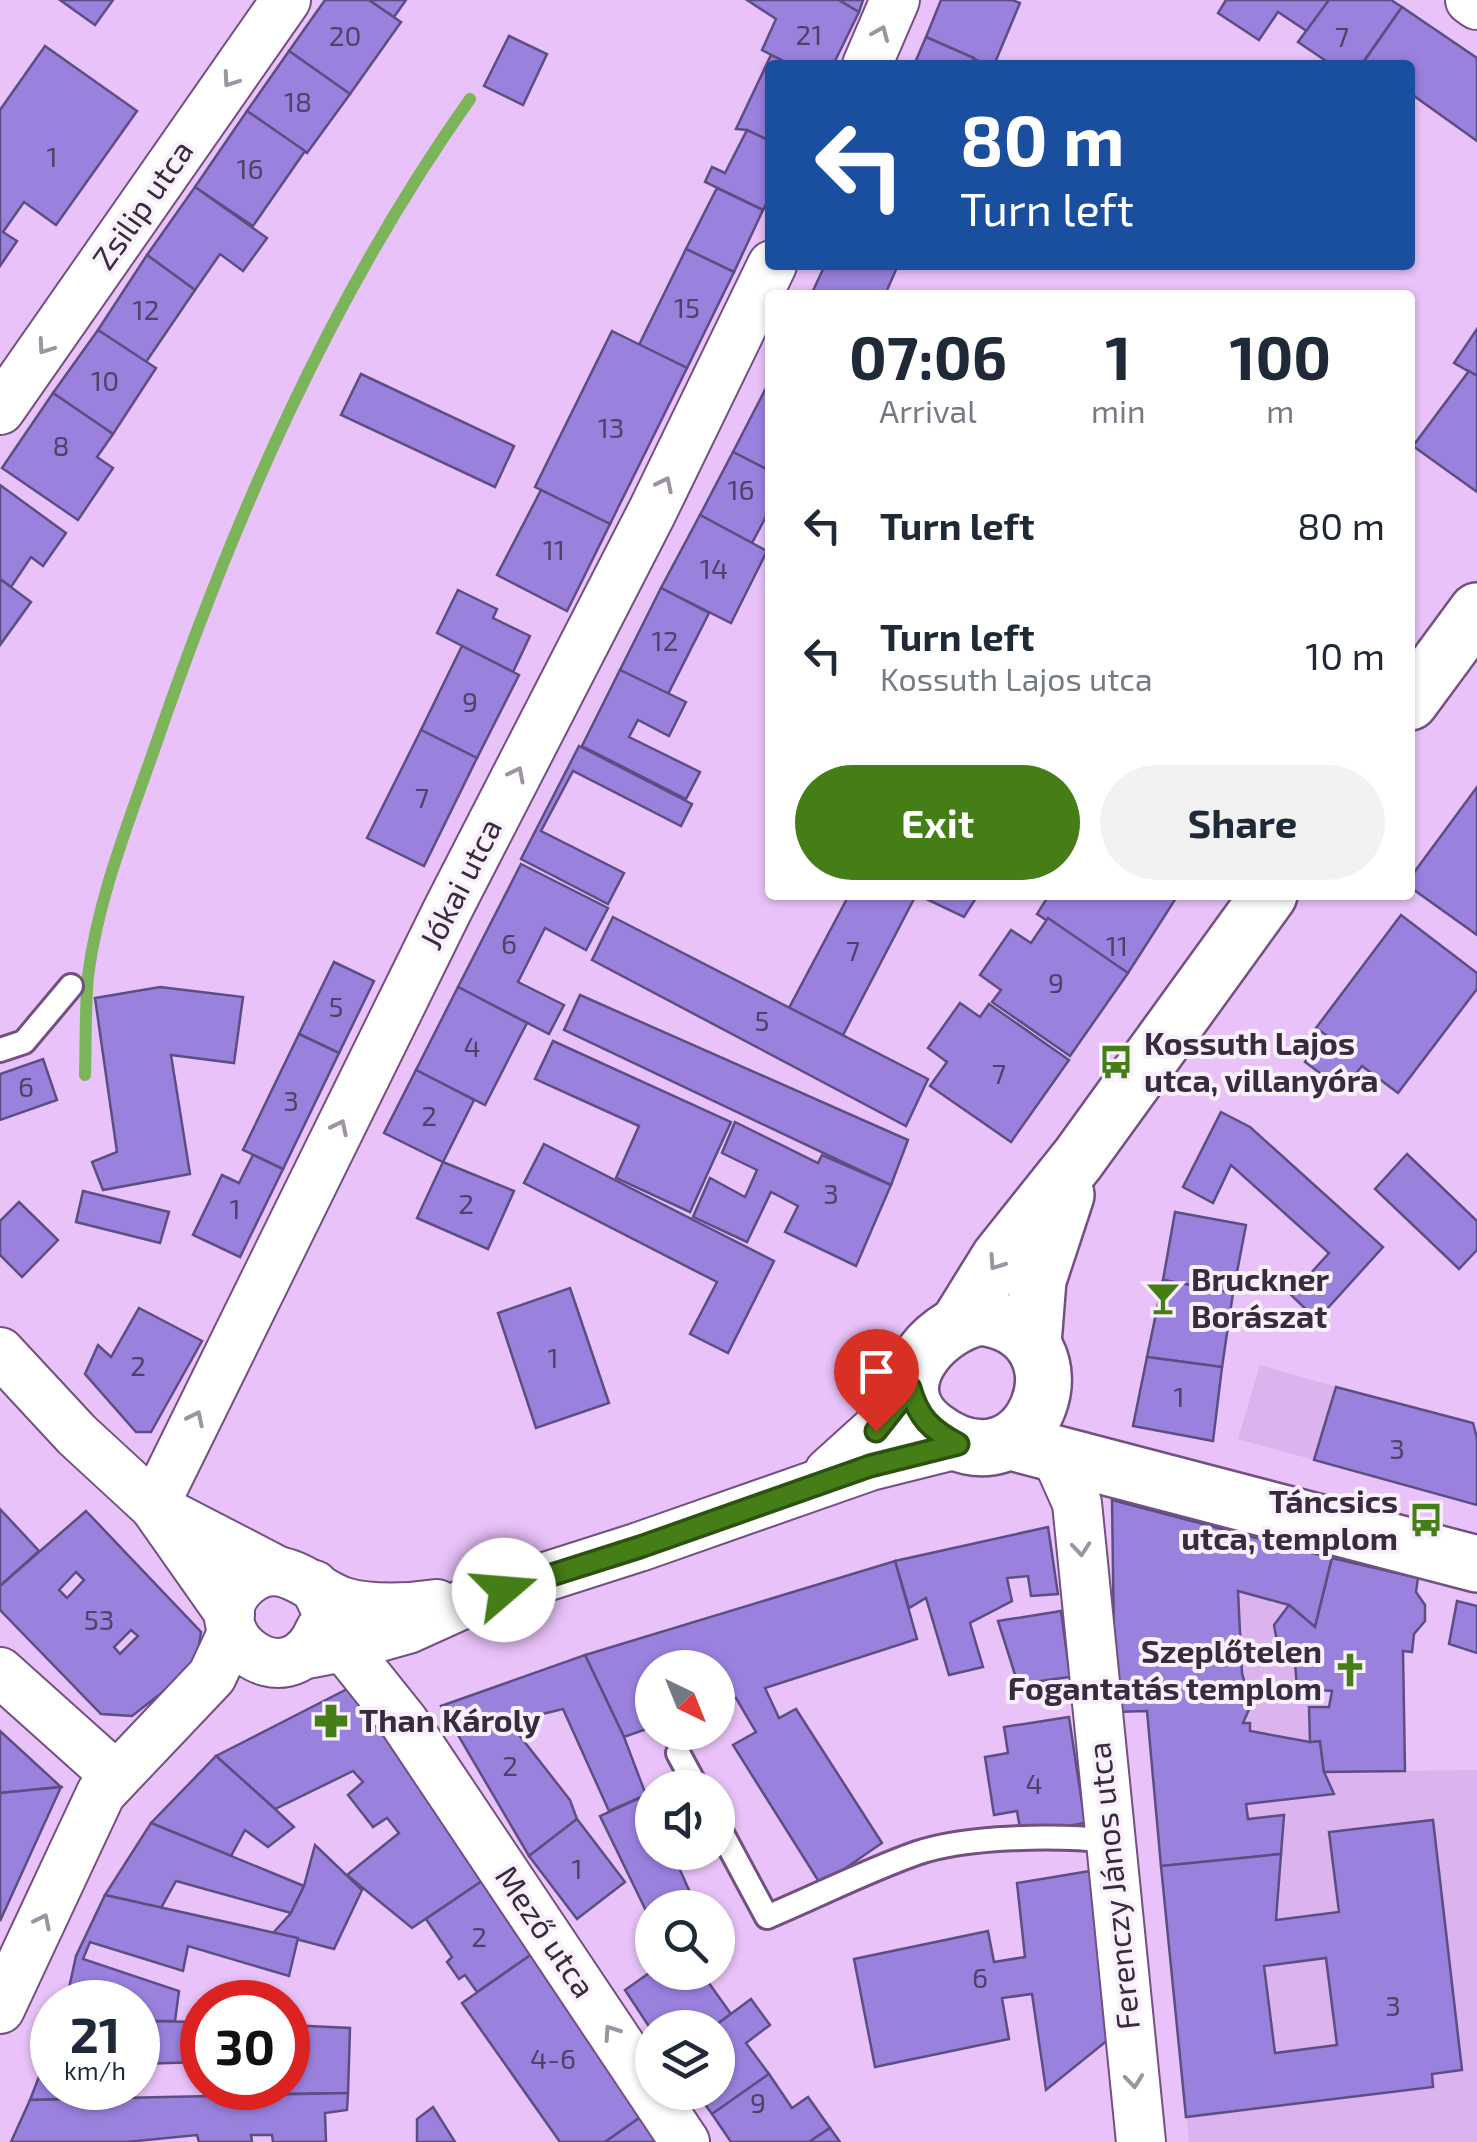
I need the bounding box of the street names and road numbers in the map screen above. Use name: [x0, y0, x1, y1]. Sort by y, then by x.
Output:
street label: Zsilip utca: [83, 132, 200, 276]
street label: Jókai utca: [410, 811, 508, 955]
street label: Ferenczy János utca: [1078, 1740, 1146, 2032]
street label: Mező utca: [489, 1858, 604, 2004]

